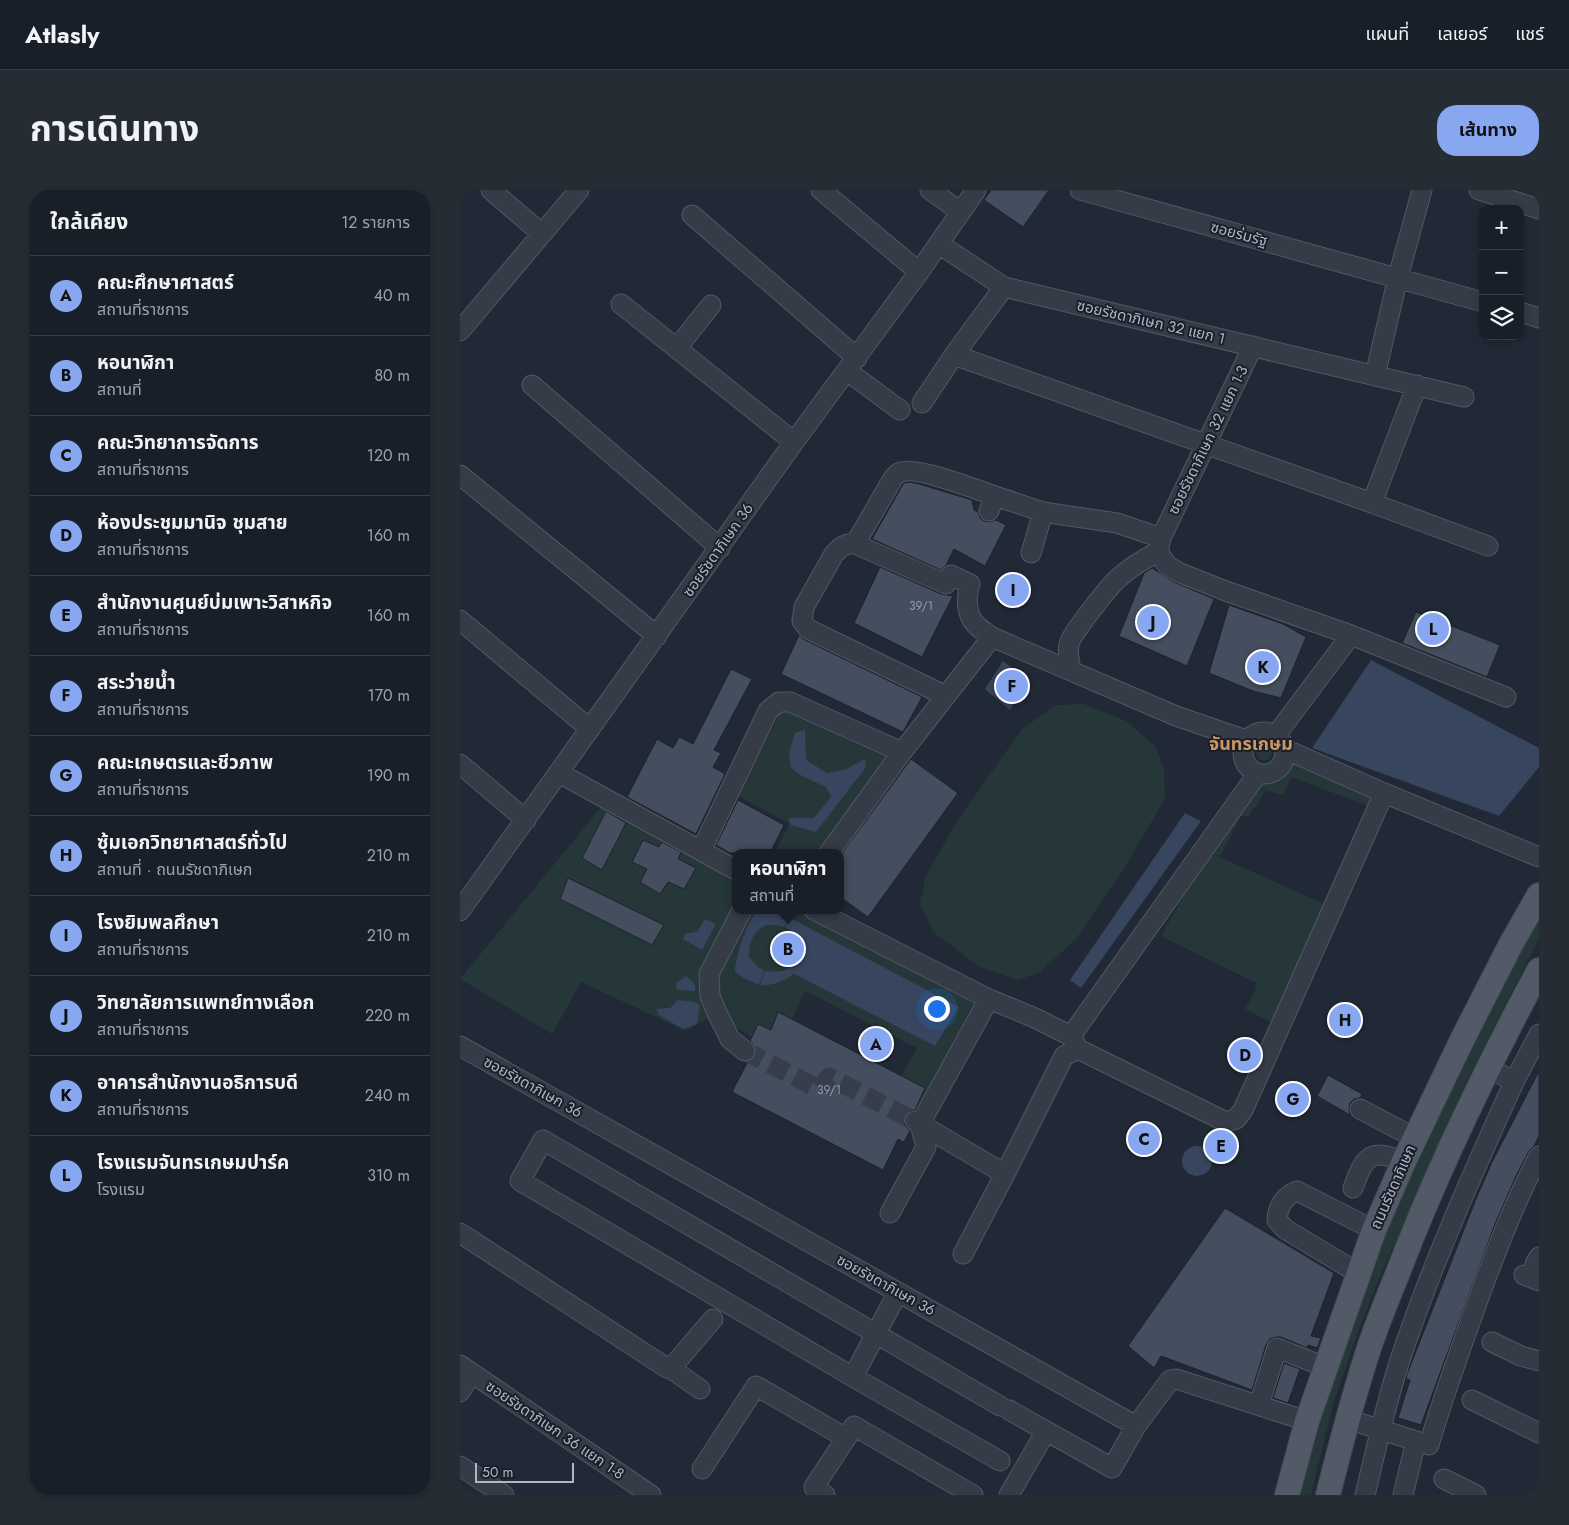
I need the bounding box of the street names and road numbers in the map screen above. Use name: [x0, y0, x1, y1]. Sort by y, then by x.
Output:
street label: ซอยร่มรัฐ: [1208, 216, 1270, 252]
street label: ซอยรัชดาภิเษก 32 แยก 1: [1075, 294, 1227, 350]
street label: ซอยรัชดาภิเษก 32 แยก 1-3: [1162, 362, 1254, 518]
street label: ซอยรัชดาภิเษก 36: [677, 499, 759, 601]
street label: ซอยรัชดาภิเษก 36: [480, 1051, 586, 1123]
street label: ถนนรัชดาภิเษก: [1365, 1141, 1421, 1233]
street label: ซอยรัชดาภิเษก 36: [833, 1249, 939, 1321]
street label: ซอยรัชดาภิเษก 36 แยก 1-8: [481, 1375, 629, 1485]

